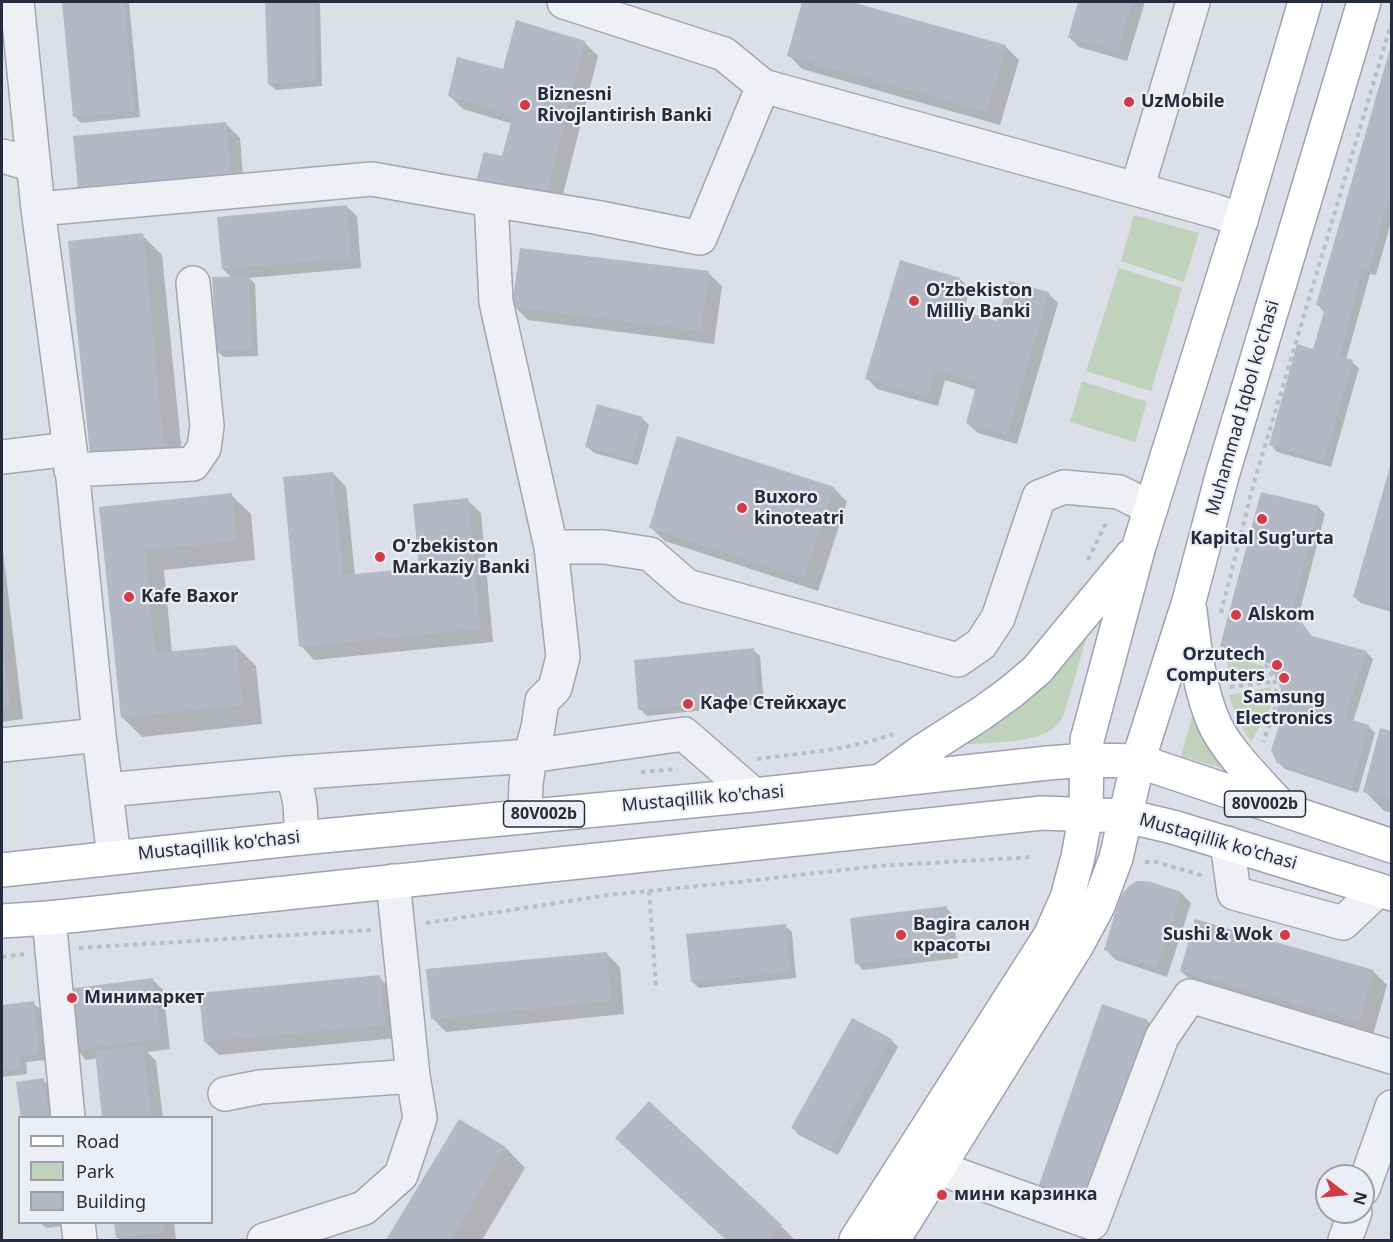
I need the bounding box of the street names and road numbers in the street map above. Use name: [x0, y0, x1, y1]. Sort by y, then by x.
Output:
street label: Muhammad Iqbol ko'chasi: [1202, 298, 1284, 518]
street label: Mustaqillik ko'chasi: [621, 781, 785, 817]
road number: 80V002b: [1224, 791, 1306, 817]
road number: 80V002b: [504, 801, 584, 827]
street label: Mustaqillik ko'chasi: [1137, 809, 1299, 875]
street label: Mustaqillik ko'chasi: [137, 827, 301, 865]

